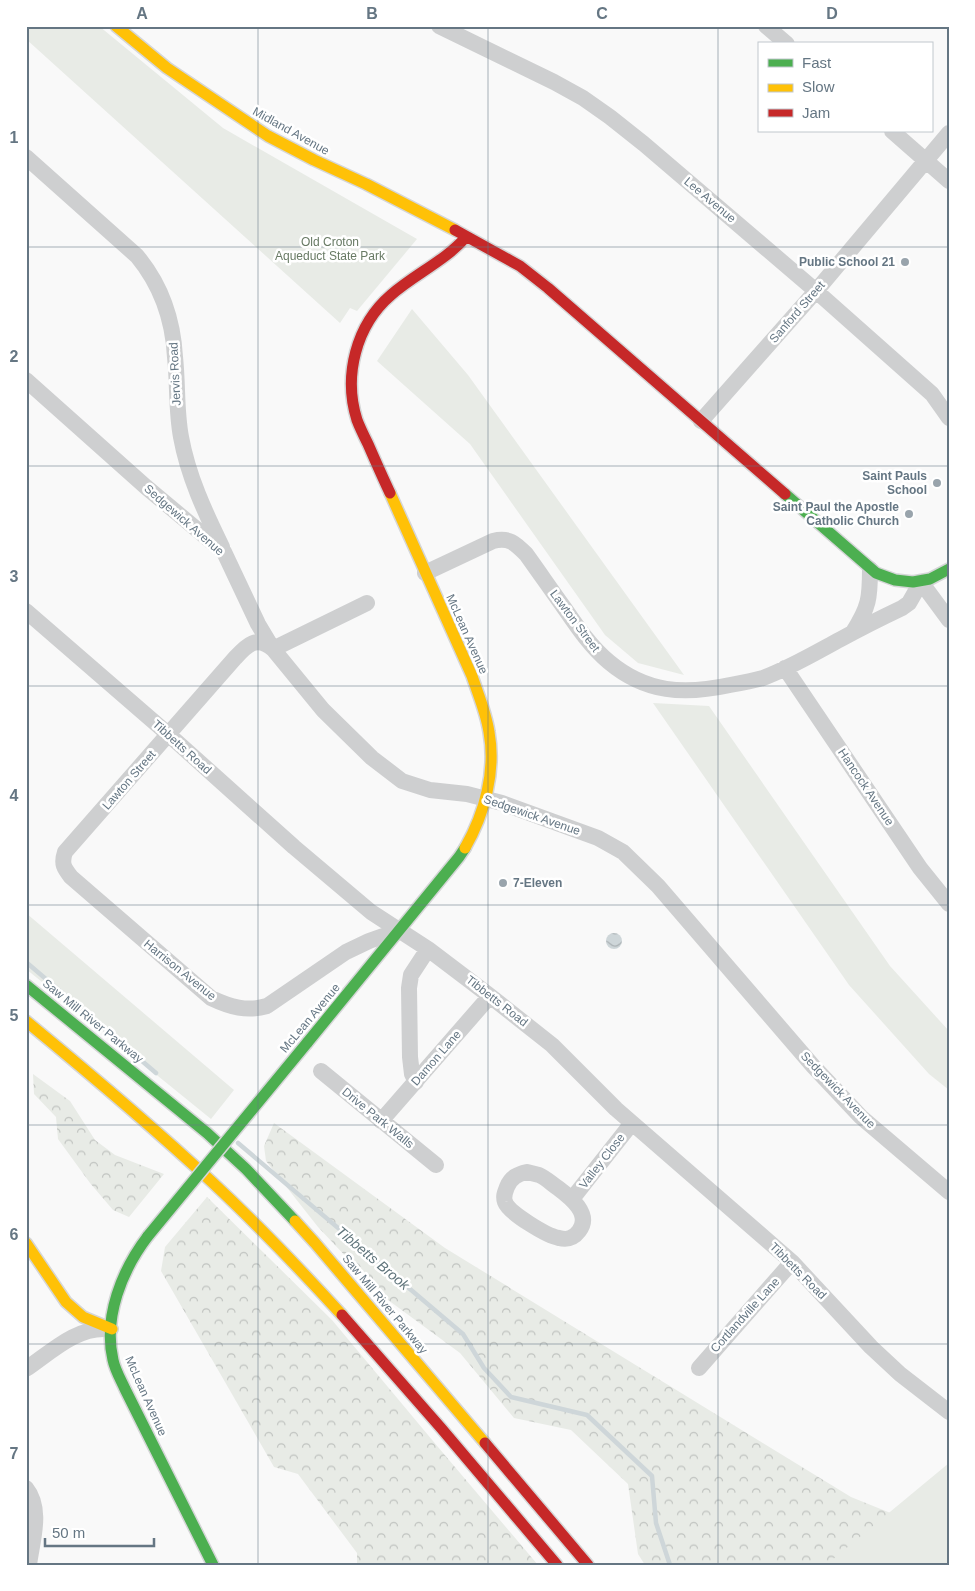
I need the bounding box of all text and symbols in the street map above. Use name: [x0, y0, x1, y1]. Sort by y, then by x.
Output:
text: A: [136, 5, 148, 22]
text: B: [366, 5, 378, 22]
text: C: [596, 5, 608, 22]
text: D: [826, 5, 838, 22]
legend: [758, 42, 932, 132]
text: Fast: [802, 54, 832, 71]
text: Slow: [802, 78, 835, 95]
street label: Midland Avenue: [250, 104, 332, 158]
text: Jam: [802, 104, 830, 121]
text: 1: [10, 129, 19, 146]
street label: Lee Avenue: [681, 174, 739, 226]
park label: Old Croton Aqueduct State Park: [275, 235, 386, 263]
place label: Public School 21: [799, 255, 895, 269]
marker: Public School 21: [899, 256, 911, 268]
street label: Sanford Street: [766, 278, 828, 346]
street label: Jervis Road: [166, 342, 184, 406]
text: 2: [10, 348, 19, 365]
place label: Saint Pauls School: [862, 469, 927, 497]
marker: Saint Pauls School: [931, 477, 943, 489]
street label: Sedgewick Avenue: [141, 482, 227, 559]
place label: Saint Paul the Apostle Catholic Church: [773, 500, 899, 528]
marker: Saint Paul the Apostle Catholic Church: [903, 508, 915, 520]
text: 3: [10, 568, 19, 585]
street label: Lawton Street: [547, 587, 603, 655]
street label: McLean Avenue: [443, 592, 491, 676]
street label: Tibbetts Road: [150, 717, 214, 777]
street label: Hancock Avenue: [835, 746, 897, 828]
street label: Lawton Street: [99, 747, 159, 813]
text: 4: [10, 787, 19, 804]
street label: Sedgewick Avenue: [482, 792, 582, 838]
place label: 7-Eleven: [513, 876, 562, 890]
marker: 7-Eleven: [497, 877, 509, 889]
street label: Harrison Avenue: [141, 937, 219, 1003]
street label: Tibbetts Road: [463, 973, 531, 1029]
street label: Saw Mill River Parkway: [40, 976, 146, 1066]
street label: McLean Avenue: [277, 980, 343, 1055]
text: 5: [10, 1007, 19, 1024]
street label: Damon Lane: [408, 1027, 464, 1089]
street label: Sedgewick Avenue: [798, 1049, 878, 1131]
street label: Drive Park Walls: [339, 1085, 417, 1151]
street label: Valley Close: [576, 1131, 628, 1191]
water label: Tibbetts Brook: [333, 1223, 413, 1294]
text: 6: [10, 1226, 19, 1243]
street label: Tibbetts Road: [767, 1240, 829, 1302]
street label: Saw Mill River Parkway: [339, 1251, 431, 1357]
street label: Cortlandville Lane: [708, 1274, 783, 1355]
street label: McLean Avenue: [122, 1354, 170, 1438]
text: 7: [10, 1445, 19, 1462]
scale bar: [45, 1516, 154, 1548]
text: 50 m: [52, 1524, 85, 1541]

